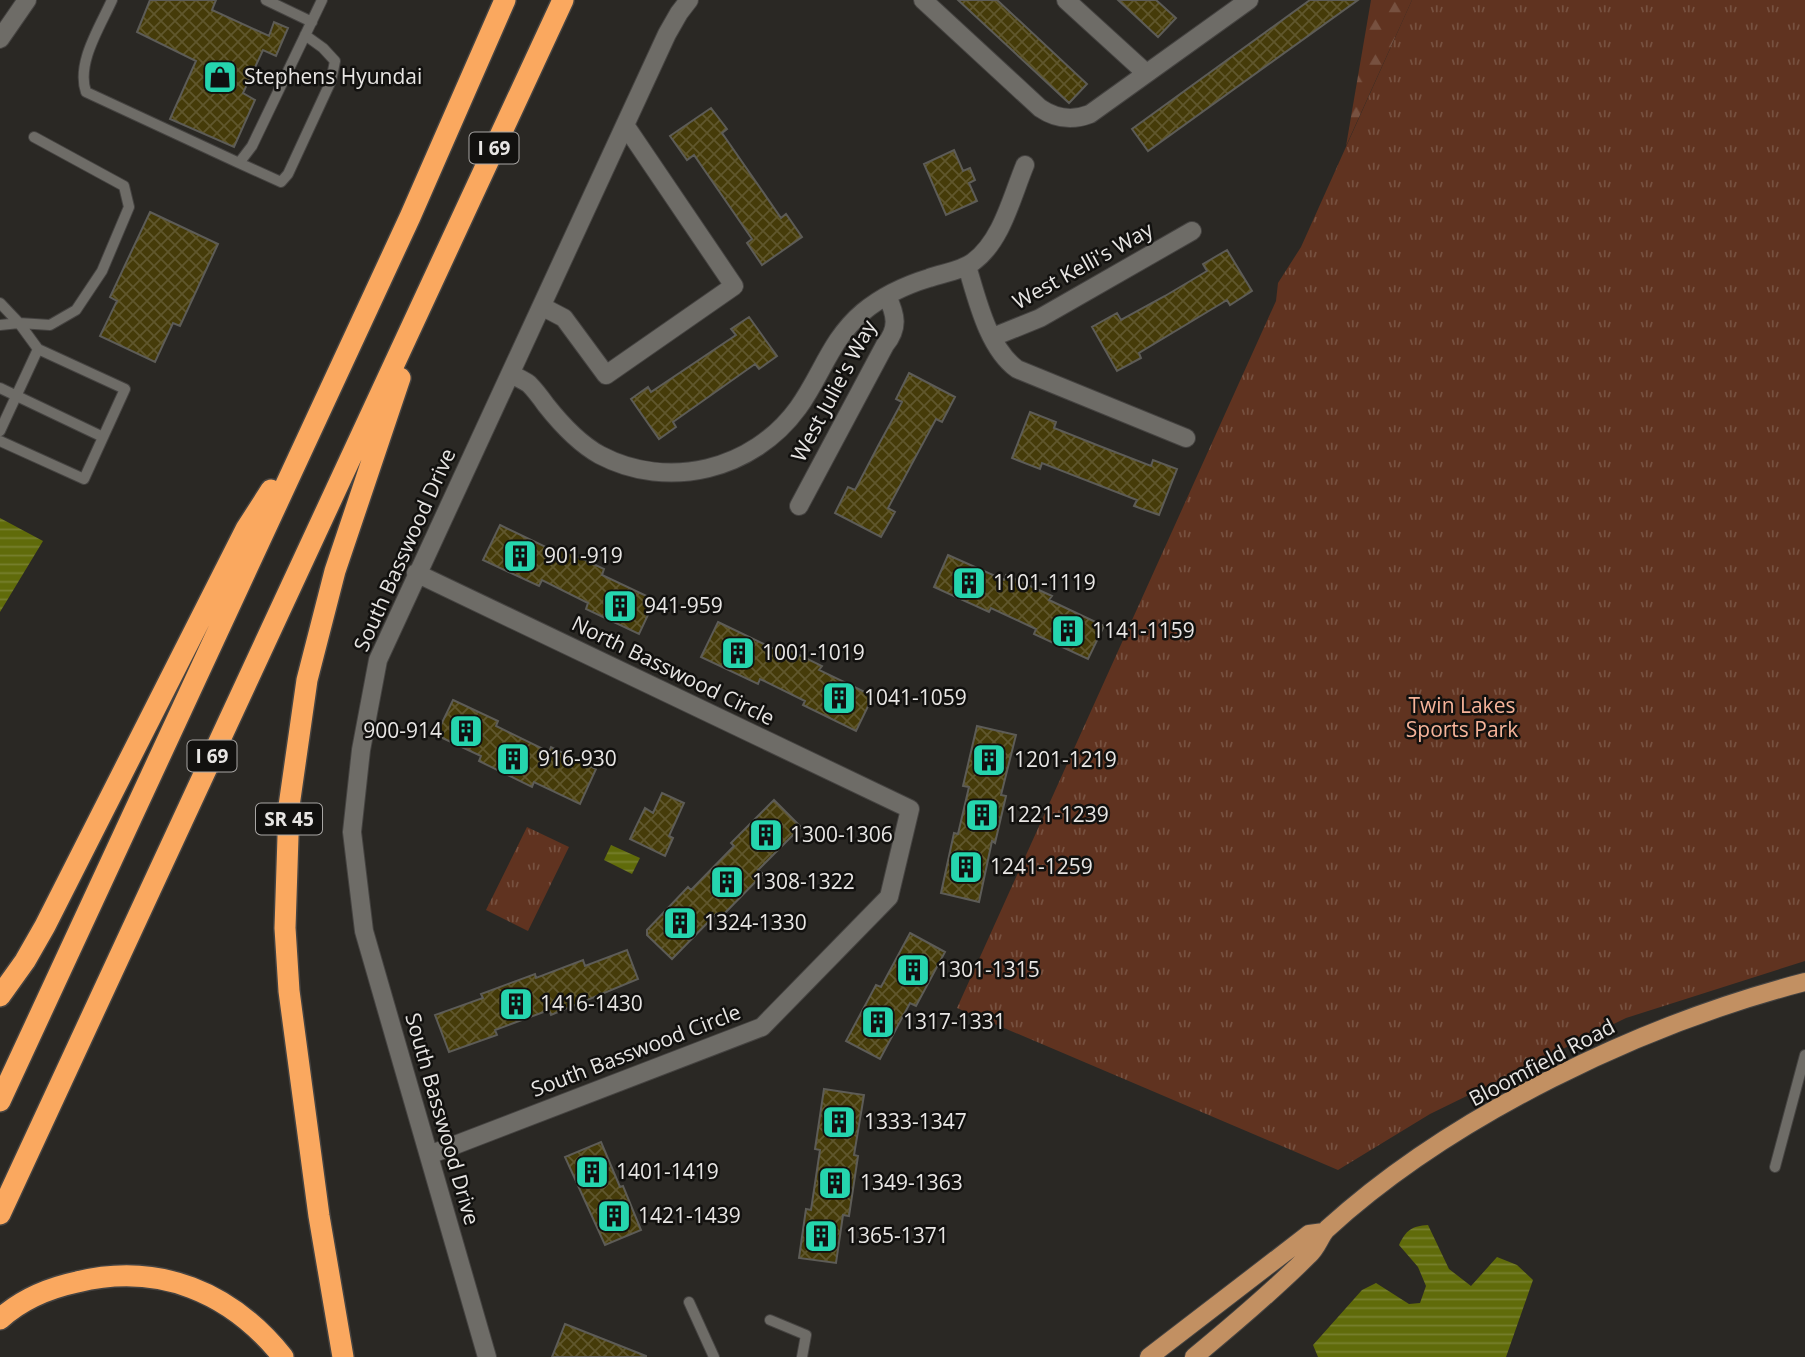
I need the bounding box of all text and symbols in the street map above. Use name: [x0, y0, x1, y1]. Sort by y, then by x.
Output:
shop icon: Stephens Hyundai: [201, 58, 239, 96]
place label: Stephens Hyundai: [244, 62, 422, 90]
road number: I 69: [470, 132, 518, 164]
street label: West Kelli's Way: [1007, 215, 1158, 315]
street label: West Julie's Way: [784, 314, 882, 466]
street label: South Basswood Drive: [347, 444, 461, 655]
building icon: 901-919: [501, 537, 539, 575]
place label: 901-919: [544, 541, 623, 569]
building icon: 1101-1119: [950, 564, 988, 602]
place label: 1101-1119: [993, 568, 1096, 596]
building icon: 941-959: [601, 587, 639, 625]
place label: 941-959: [644, 591, 723, 619]
street label: North Basswood Circle: [567, 609, 779, 731]
building icon: 1141-1159: [1049, 612, 1087, 650]
place label: 1141-1159: [1092, 616, 1195, 644]
building icon: 1001-1019: [719, 634, 757, 672]
place label: 1001-1019: [762, 638, 865, 666]
building icon: 1041-1059: [820, 679, 858, 717]
place label: 1041-1059: [864, 683, 967, 711]
park label: Twin Lakes Sports Park: [1406, 691, 1518, 743]
building icon: 900-914: [447, 712, 485, 750]
place label: 900-914: [363, 716, 442, 744]
road number: I 69: [188, 740, 236, 772]
building icon: 916-930: [494, 740, 532, 778]
building icon: 1201-1219: [970, 741, 1008, 779]
place label: 916-930: [538, 744, 617, 772]
place label: 1201-1219: [1014, 745, 1117, 773]
building icon: 1221-1239: [963, 796, 1001, 834]
place label: 1221-1239: [1006, 800, 1109, 828]
road number: SR 45: [256, 804, 322, 834]
building icon: 1300-1306: [747, 816, 785, 854]
place label: 1300-1306: [790, 820, 893, 848]
building icon: 1241-1259: [947, 848, 985, 886]
place label: 1241-1259: [990, 852, 1093, 880]
building icon: 1308-1322: [708, 863, 746, 901]
place label: 1308-1322: [752, 867, 855, 895]
building icon: 1324-1330: [661, 904, 699, 942]
place label: 1324-1330: [704, 908, 807, 936]
building icon: 1301-1315: [894, 951, 932, 989]
place label: 1301-1315: [937, 955, 1040, 983]
building icon: 1416-1430: [497, 985, 535, 1023]
place label: 1416-1430: [540, 989, 643, 1017]
street label: South Basswood Circle: [527, 997, 744, 1103]
building icon: 1317-1331: [859, 1003, 897, 1041]
place label: 1317-1331: [903, 1007, 1006, 1035]
street label: South Basswood Drive: [399, 1009, 487, 1228]
street label: Bloomfield Road: [1464, 1012, 1619, 1112]
building icon: 1333-1347: [820, 1103, 858, 1141]
place label: 1333-1347: [864, 1107, 967, 1135]
building icon: 1401-1419: [573, 1153, 611, 1191]
place label: 1401-1419: [616, 1157, 719, 1185]
building icon: 1349-1363: [816, 1164, 854, 1202]
place label: 1349-1363: [860, 1168, 963, 1196]
building icon: 1421-1439: [595, 1197, 633, 1235]
place label: 1421-1439: [638, 1201, 741, 1229]
building icon: 1365-1371: [802, 1217, 840, 1255]
place label: 1365-1371: [846, 1221, 949, 1249]

